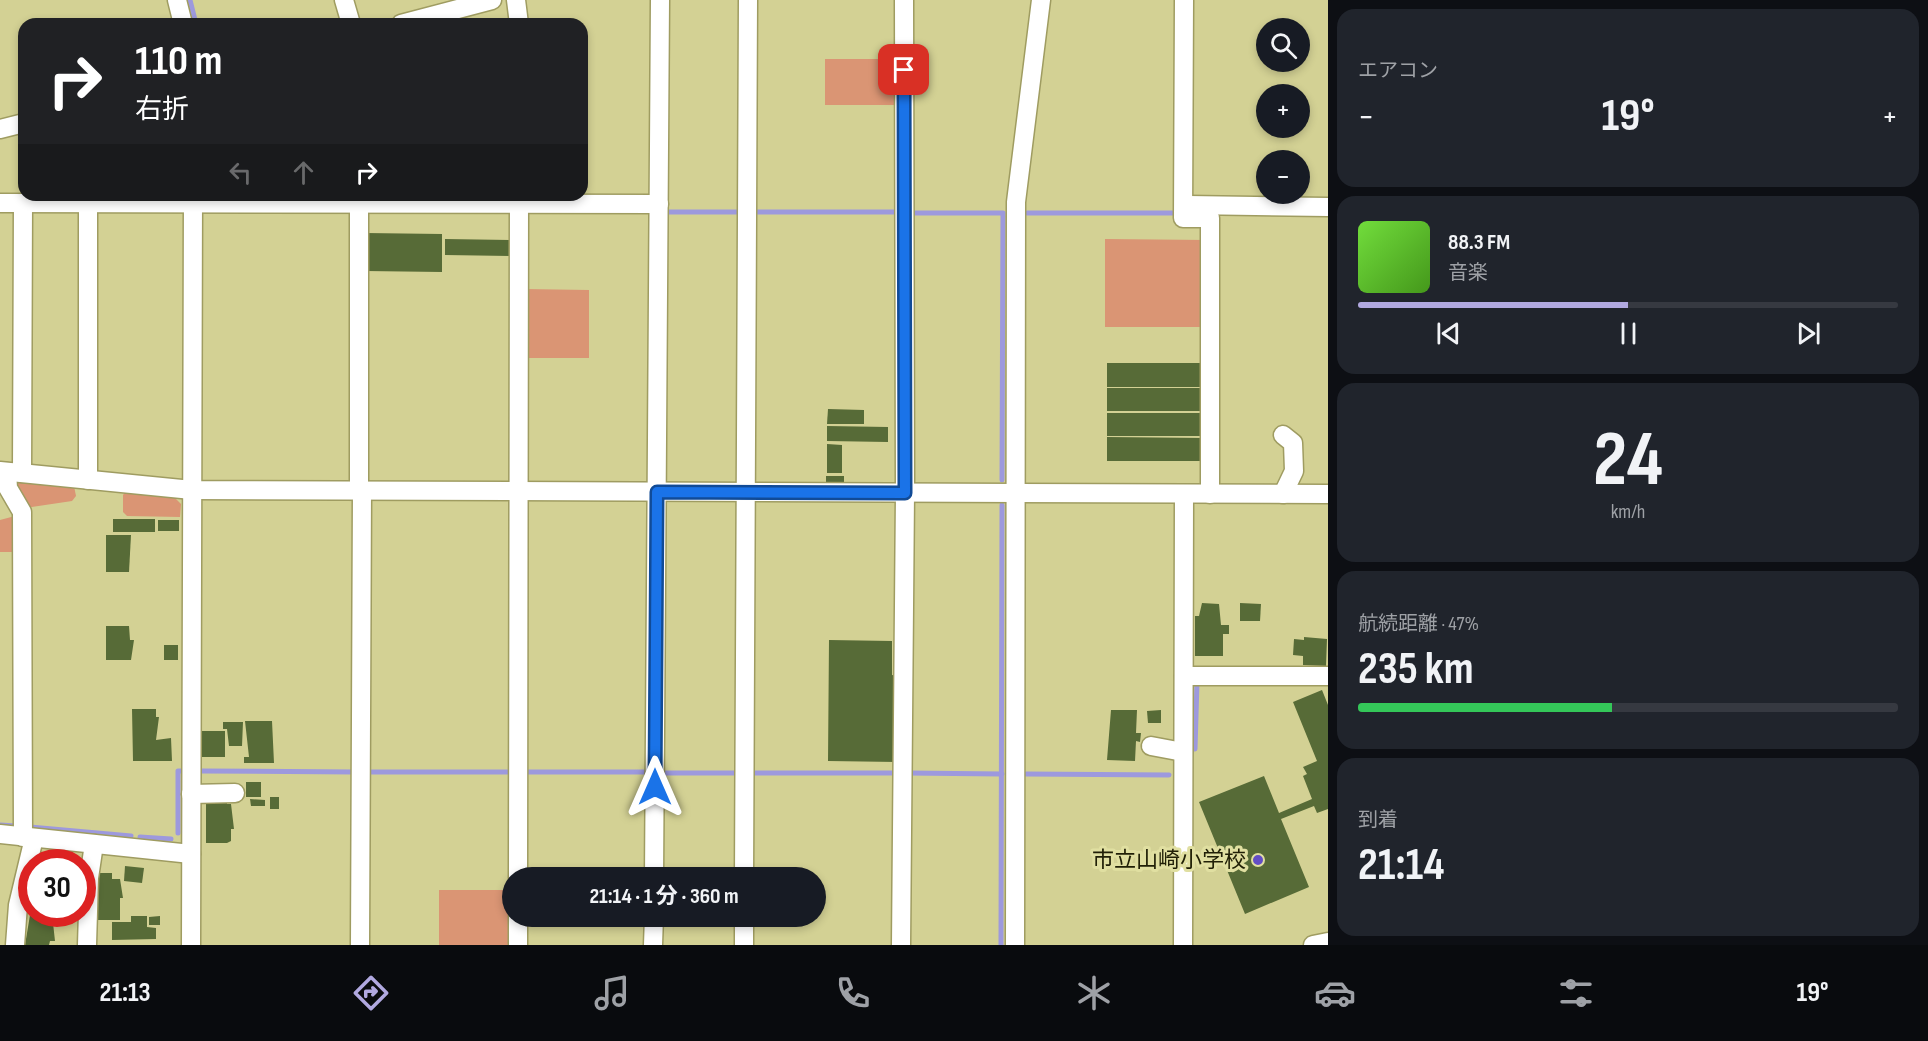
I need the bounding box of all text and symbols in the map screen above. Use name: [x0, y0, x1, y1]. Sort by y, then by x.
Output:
map controls: [1256, 18, 1310, 204]
button: search: [1256, 18, 1310, 72]
text: 110 m: [135, 36, 222, 87]
icon: right: [36, 42, 114, 120]
pin: [878, 44, 929, 95]
icon: arrive: [887, 53, 920, 86]
text: エアコン: [1358, 59, 1438, 83]
button: +: [1256, 84, 1310, 138]
text: 19°: [1601, 89, 1655, 144]
text: 右折: [135, 94, 189, 126]
text: −: [1358, 97, 1374, 137]
text: +: [1882, 97, 1898, 137]
button: −: [1256, 150, 1310, 204]
icon: left: [224, 156, 257, 189]
icon: ahead: [287, 156, 320, 189]
icon: right: [350, 156, 383, 189]
text: 88.3 FM: [1448, 229, 1510, 256]
text: 音楽: [1448, 261, 1488, 285]
icon: previous: [1432, 317, 1465, 350]
icon: pause: [1612, 317, 1645, 350]
icon: next: [1792, 317, 1825, 350]
text: 24: [1593, 414, 1663, 507]
text: km/h: [1611, 500, 1645, 524]
text: 航続距離 · 47%: [1358, 612, 1479, 636]
text: 235 km: [1358, 642, 1474, 697]
position arrow: [623, 755, 687, 819]
text: 到着: [1358, 808, 1398, 832]
text: 21:14: [1358, 838, 1444, 893]
place label: 市立山崎小学校: [1092, 847, 1246, 874]
speed limit sign: 30: [18, 849, 96, 927]
marker: 市立山崎小学校: [1251, 853, 1265, 867]
text: 21:14 · 1 分 · 360 m: [589, 883, 739, 910]
icon: directions: [350, 972, 392, 1014]
icon: music: [591, 972, 633, 1014]
icon: phone: [832, 972, 874, 1014]
icon: climate: [1073, 972, 1115, 1014]
icon: car: [1314, 972, 1356, 1014]
icon: filters: [1555, 972, 1597, 1014]
text: 21:13: [100, 977, 151, 1009]
text: 19°: [1797, 977, 1828, 1009]

